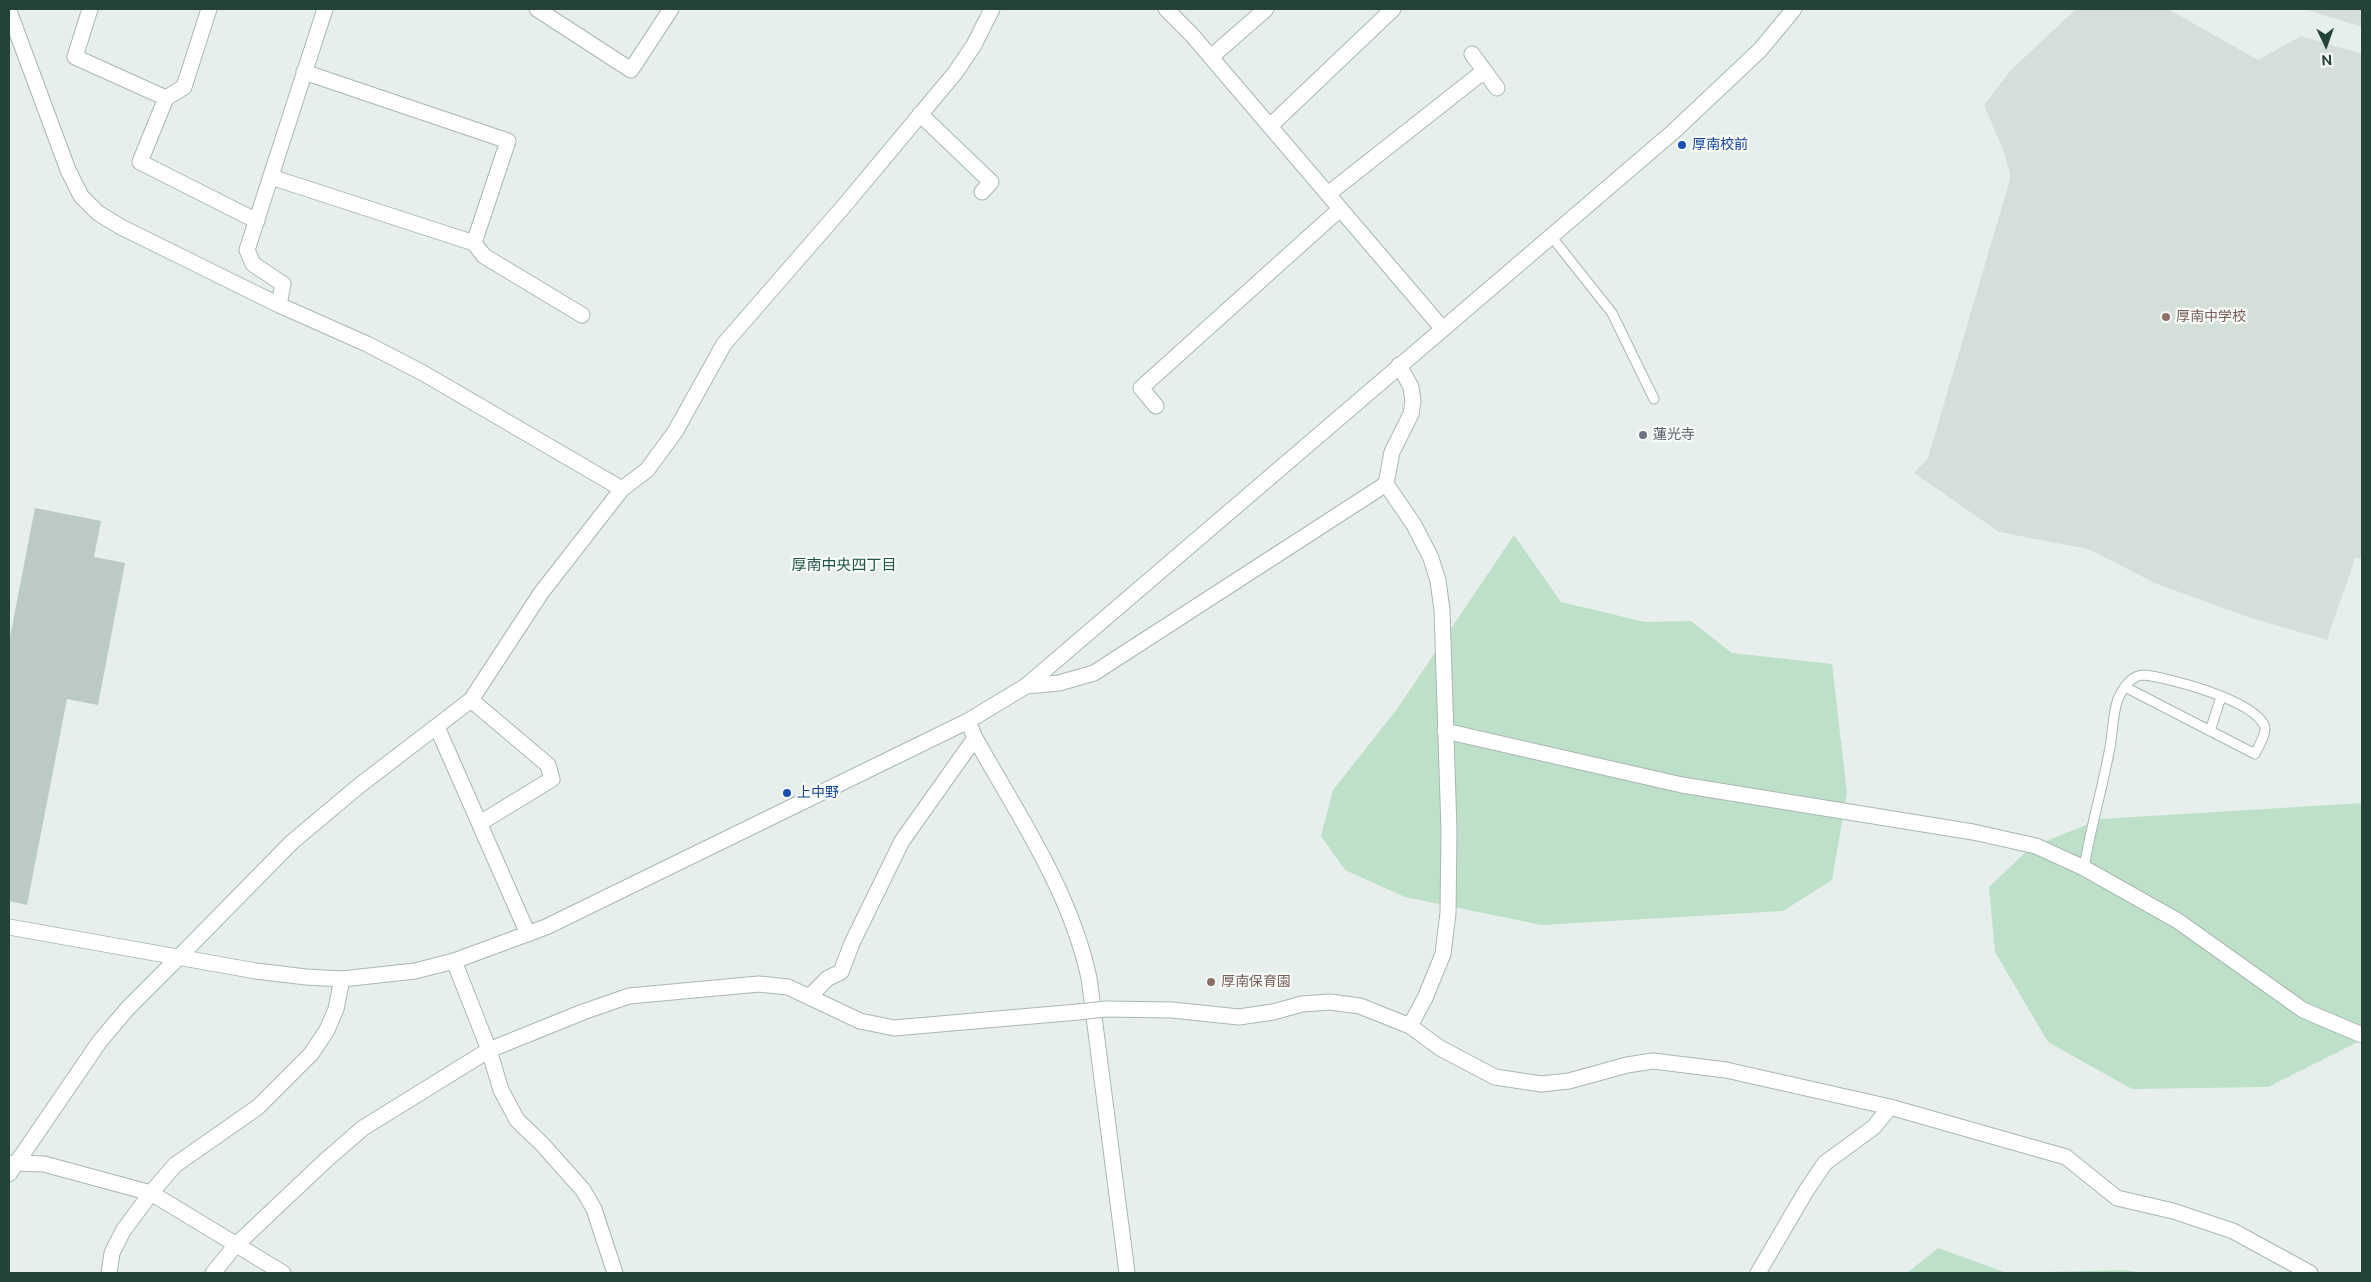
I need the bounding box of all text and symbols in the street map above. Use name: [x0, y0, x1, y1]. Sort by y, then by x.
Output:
north arrow: [2301, 20, 2351, 70]
text: N: [2321, 52, 2333, 68]
place label: 厚南校前: [1692, 137, 1748, 153]
marker: 厚南校前: [1676, 139, 1688, 151]
place label: 厚南中学校: [2176, 309, 2246, 325]
marker: 厚南中学校: [2160, 311, 2172, 323]
place label: 蓮光寺: [1653, 427, 1695, 443]
marker: 蓮光寺: [1637, 429, 1649, 441]
district label: 厚南中央四丁目: [792, 556, 896, 574]
place label: 上中野: [797, 785, 839, 801]
marker: 上中野: [781, 787, 793, 799]
place label: 厚南保育園: [1221, 974, 1291, 990]
marker: 厚南保育園: [1205, 976, 1217, 988]

